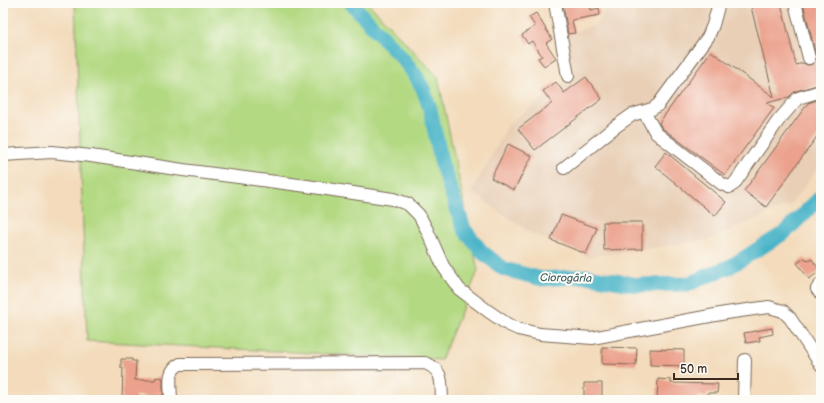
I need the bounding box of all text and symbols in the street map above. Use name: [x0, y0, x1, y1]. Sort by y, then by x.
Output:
water label: Ciorogârla: [540, 271, 592, 285]
scale bar: [674, 355, 738, 381]
text: 50 m: [680, 362, 707, 377]

